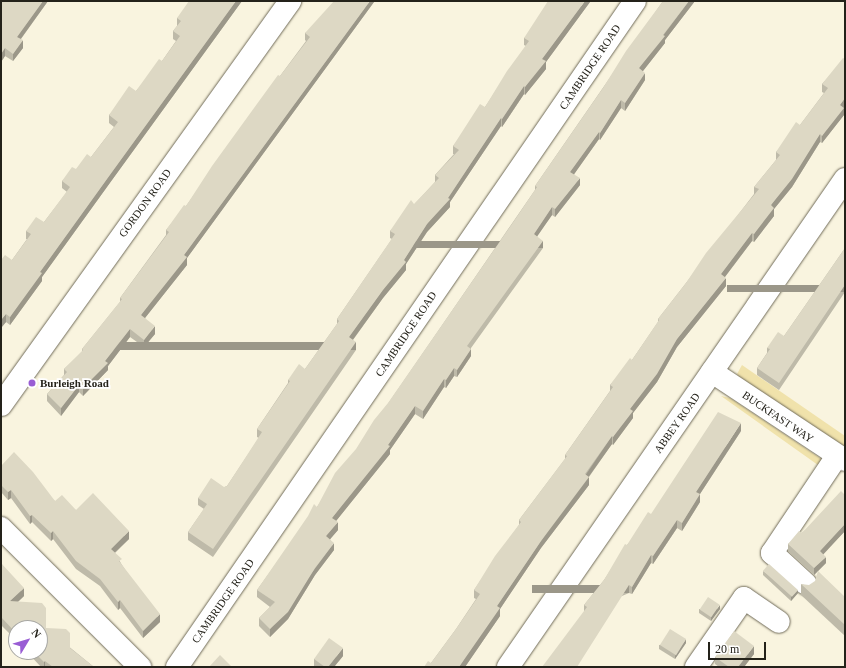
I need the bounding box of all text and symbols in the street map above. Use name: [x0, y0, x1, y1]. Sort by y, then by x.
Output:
street label: CAMBRIDGE ROAD: [557, 22, 623, 112]
street label: GORDON ROAD: [116, 166, 174, 240]
street label: CAMBRIDGE ROAD: [373, 289, 439, 379]
place label: Burleigh Road: [40, 376, 109, 390]
marker: Burleigh Road: [27, 378, 37, 388]
street label: BUCKFAST WAY: [740, 388, 816, 446]
street label: ABBEY ROAD: [651, 390, 703, 456]
street label: CAMBRIDGE ROAD: [189, 556, 257, 646]
north arrow: [8, 620, 48, 660]
text: N: [29, 626, 44, 640]
scale bar: [710, 634, 768, 660]
text: 20 m: [715, 642, 739, 656]

